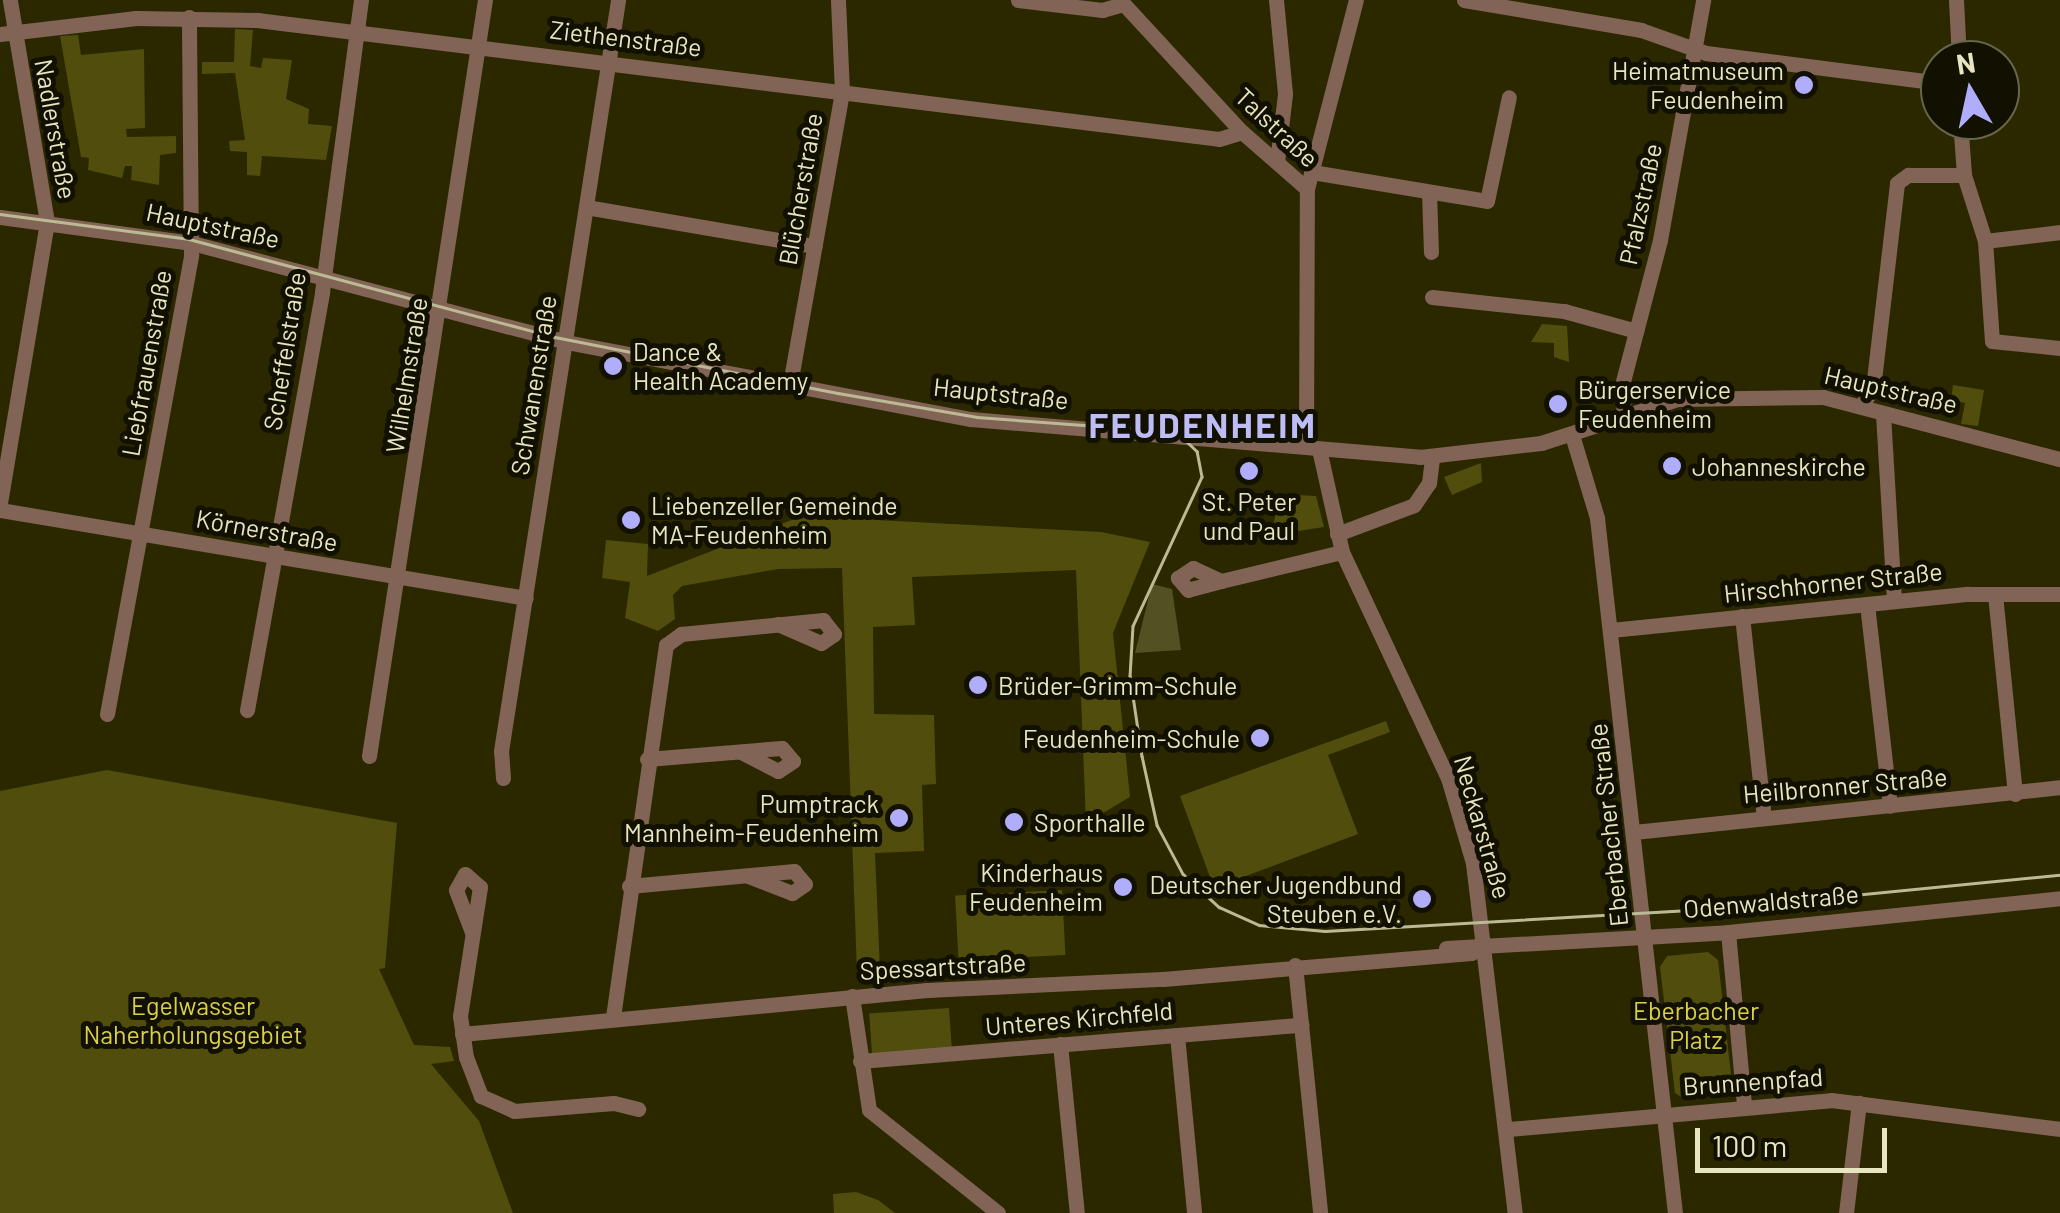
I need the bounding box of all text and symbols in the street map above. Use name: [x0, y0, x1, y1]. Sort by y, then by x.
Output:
street label: Ziethenstraße: [548, 14, 704, 62]
north arrow: [1920, 40, 2020, 140]
text: N: [1954, 44, 1977, 81]
place label: Heimatmuseum Feudenheim: [1612, 56, 1784, 115]
street label: Nadlerstraße: [29, 57, 83, 201]
marker: Heimatmuseum Feudenheim: [1793, 74, 1815, 96]
street label: Talstraße: [1229, 81, 1325, 173]
street label: Blücherstraße: [772, 111, 828, 267]
street label: Pfalzstraße: [1613, 141, 1667, 267]
street label: Hauptstraße: [144, 196, 282, 254]
street label: Liebfrauenstraße: [115, 268, 177, 458]
street label: Scheffelstraße: [257, 270, 311, 432]
street label: Schwanenstraße: [504, 293, 562, 477]
street label: Wilhelmstraße: [379, 295, 433, 455]
place label: Dance & Health Academy: [633, 337, 808, 396]
marker: Dance & Health Academy: [602, 355, 624, 377]
street label: Hauptstraße: [1822, 359, 1960, 419]
street label: Hauptstraße: [932, 371, 1070, 415]
place label: Bürgerservice Feudenheim: [1578, 375, 1731, 434]
marker: Bürgerservice Feudenheim: [1547, 393, 1569, 415]
district label: FEUDENHEIM: [1088, 403, 1318, 445]
place label: Johanneskirche: [1692, 451, 1866, 481]
marker: Johanneskirche: [1661, 455, 1683, 477]
marker: St. Peter und Paul: [1238, 460, 1260, 482]
place label: St. Peter und Paul: [1202, 487, 1296, 546]
place label: Liebenzeller Gemeinde MA-Feudenheim: [651, 491, 898, 550]
street label: Körnerstraße: [194, 503, 340, 557]
marker: Liebenzeller Gemeinde MA-Feudenheim: [620, 509, 642, 531]
street label: Hirschhorner Straße: [1722, 556, 1944, 608]
place label: Brüder-Grimm-Schule: [998, 670, 1237, 700]
marker: Brüder-Grimm-Schule: [967, 674, 989, 696]
street label: Eberbacher Straße: [1582, 722, 1634, 928]
place label: Feudenheim-Schule: [1023, 723, 1240, 753]
marker: Feudenheim-Schule: [1249, 727, 1271, 749]
street label: Neckarstraße: [1448, 752, 1518, 902]
street label: Heilbronner Straße: [1742, 761, 1948, 809]
place label: Pumptrack Mannheim-Feudenheim: [624, 789, 879, 848]
marker: Pumptrack Mannheim-Feudenheim: [888, 807, 910, 829]
place label: Sporthalle: [1034, 807, 1145, 837]
marker: Sporthalle: [1003, 811, 1025, 833]
place label: Kinderhaus Feudenheim: [969, 858, 1103, 917]
place label: Deutscher Jugendbund Steuben e.V.: [1150, 870, 1402, 929]
marker: Kinderhaus Feudenheim: [1112, 876, 1134, 898]
street label: Odenwaldstraße: [1682, 878, 1860, 924]
marker: Deutscher Jugendbund Steuben e.V.: [1411, 888, 1433, 910]
street label: Spessartstraße: [859, 947, 1027, 985]
park label: Egelwasser Naherholungsgebiet: [83, 991, 303, 1050]
street label: Unteres Kirchfeld: [984, 995, 1174, 1041]
park label: Eberbacher Platz: [1633, 996, 1759, 1055]
street label: Brunnenpfad: [1682, 1061, 1824, 1101]
scale bar: [1700, 1108, 1892, 1170]
text: 100 m: [1712, 1127, 1787, 1163]

